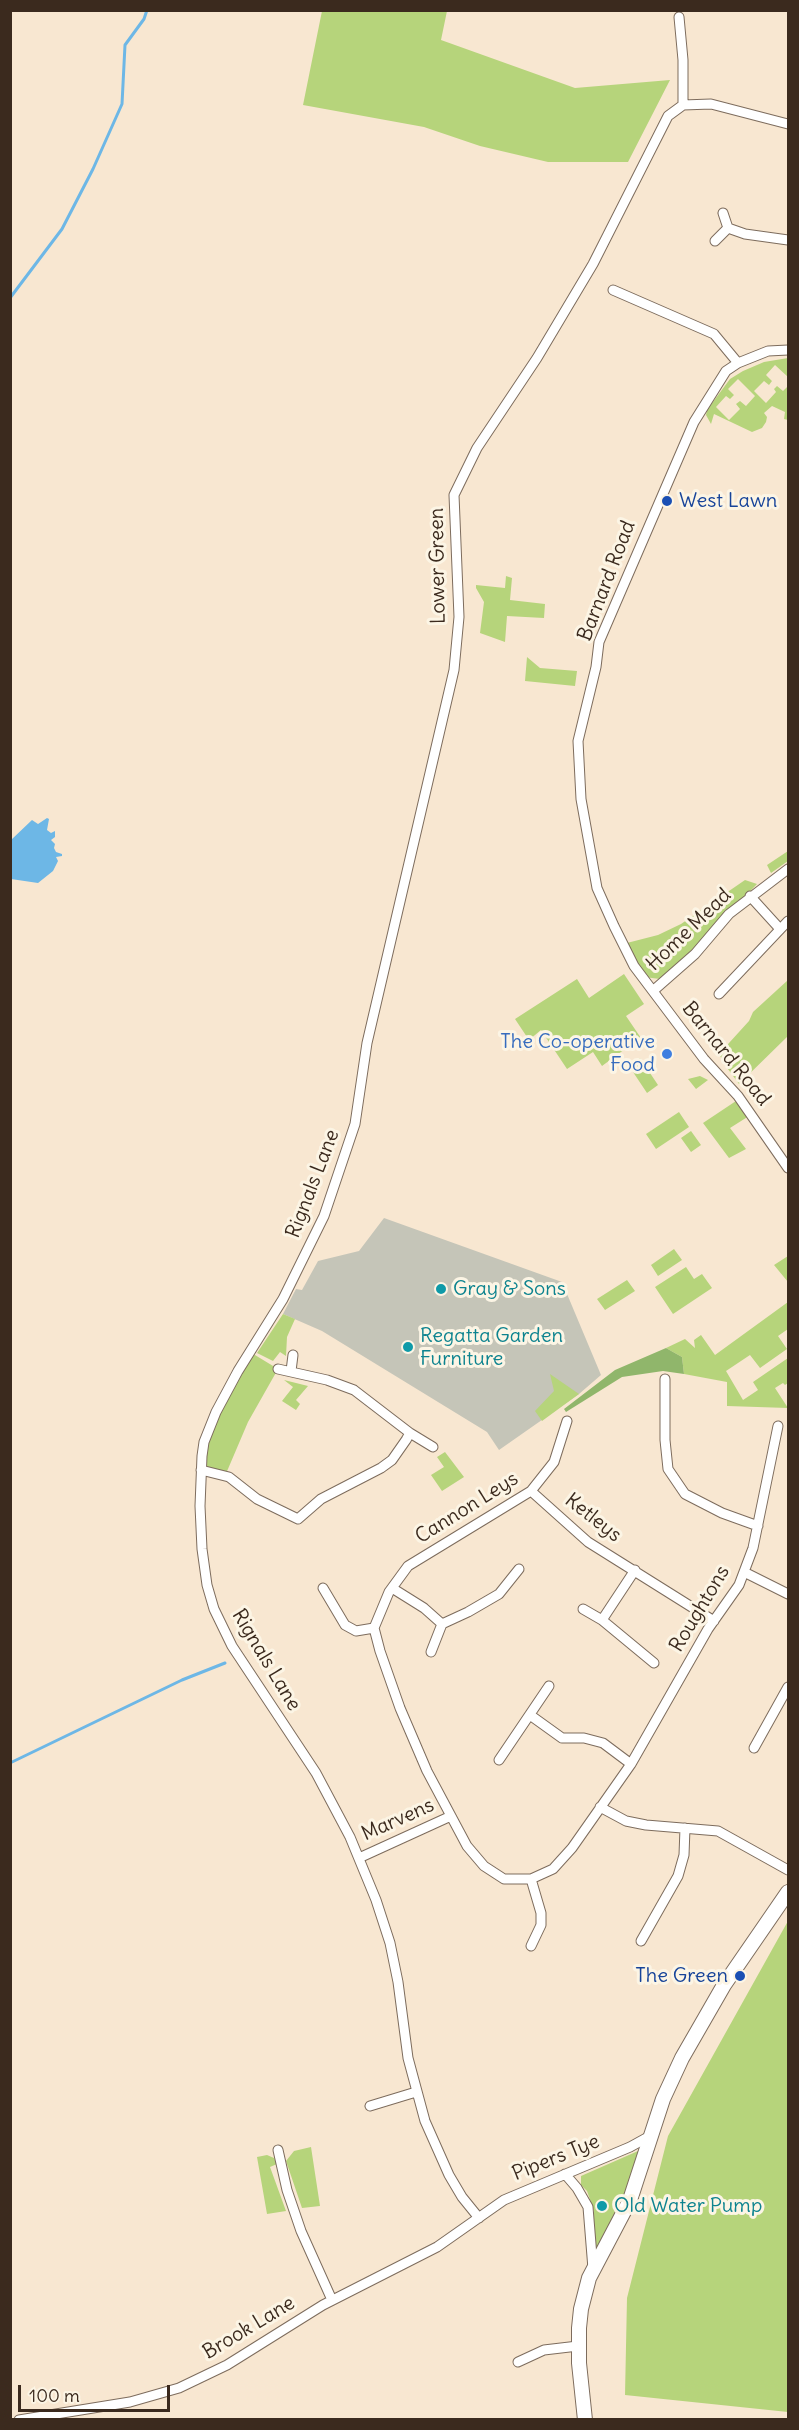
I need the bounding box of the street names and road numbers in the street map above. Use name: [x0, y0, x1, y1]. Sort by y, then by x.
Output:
street label: Lower Green: [425, 508, 451, 624]
street label: Barnard Road: [573, 517, 641, 645]
street label: Home Mead: [642, 884, 736, 976]
street label: Barnard Road: [677, 997, 775, 1111]
street label: Rignals Lane: [281, 1126, 345, 1242]
street label: Cannon Leys: [411, 1467, 523, 1549]
street label: Ketleys: [560, 1489, 626, 1547]
street label: Roughtons: [665, 1561, 735, 1657]
street label: Rignals Lane: [226, 1605, 306, 1715]
street label: Marvens: [358, 1793, 438, 1847]
street label: Pipers Tye: [509, 2130, 603, 2186]
street label: Brook Lane: [199, 2291, 299, 2365]

